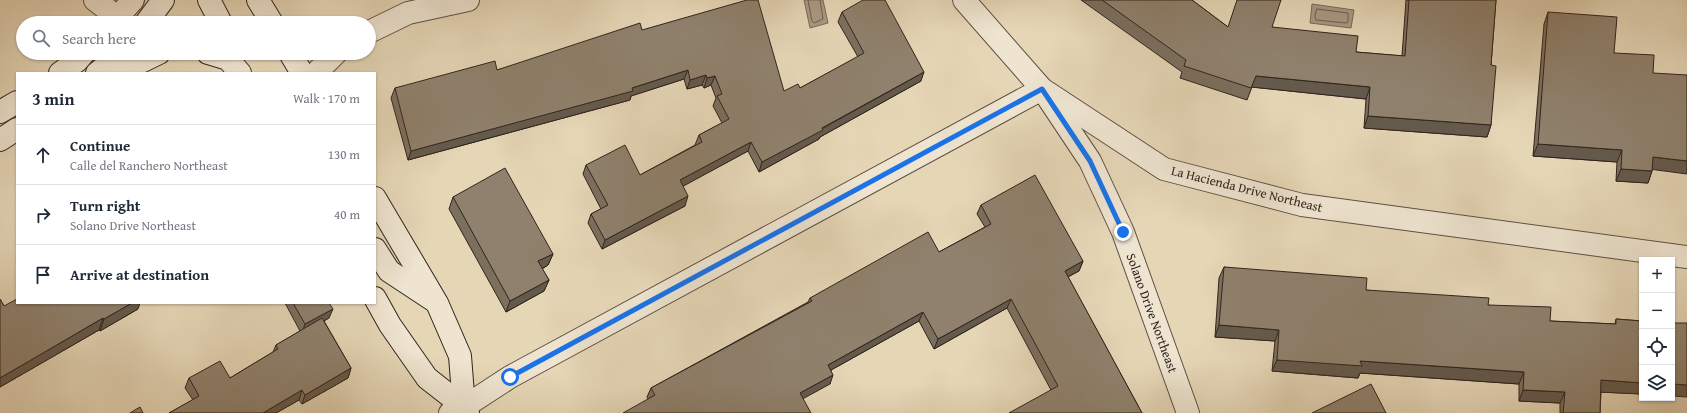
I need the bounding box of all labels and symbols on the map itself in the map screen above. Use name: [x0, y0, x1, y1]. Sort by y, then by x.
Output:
street label: La Hacienda Drive Northeast: [1169, 161, 1325, 217]
route end: [1114, 223, 1132, 241]
street label: Solano Drive Northeast: [1122, 251, 1183, 376]
route start: [501, 368, 519, 386]

